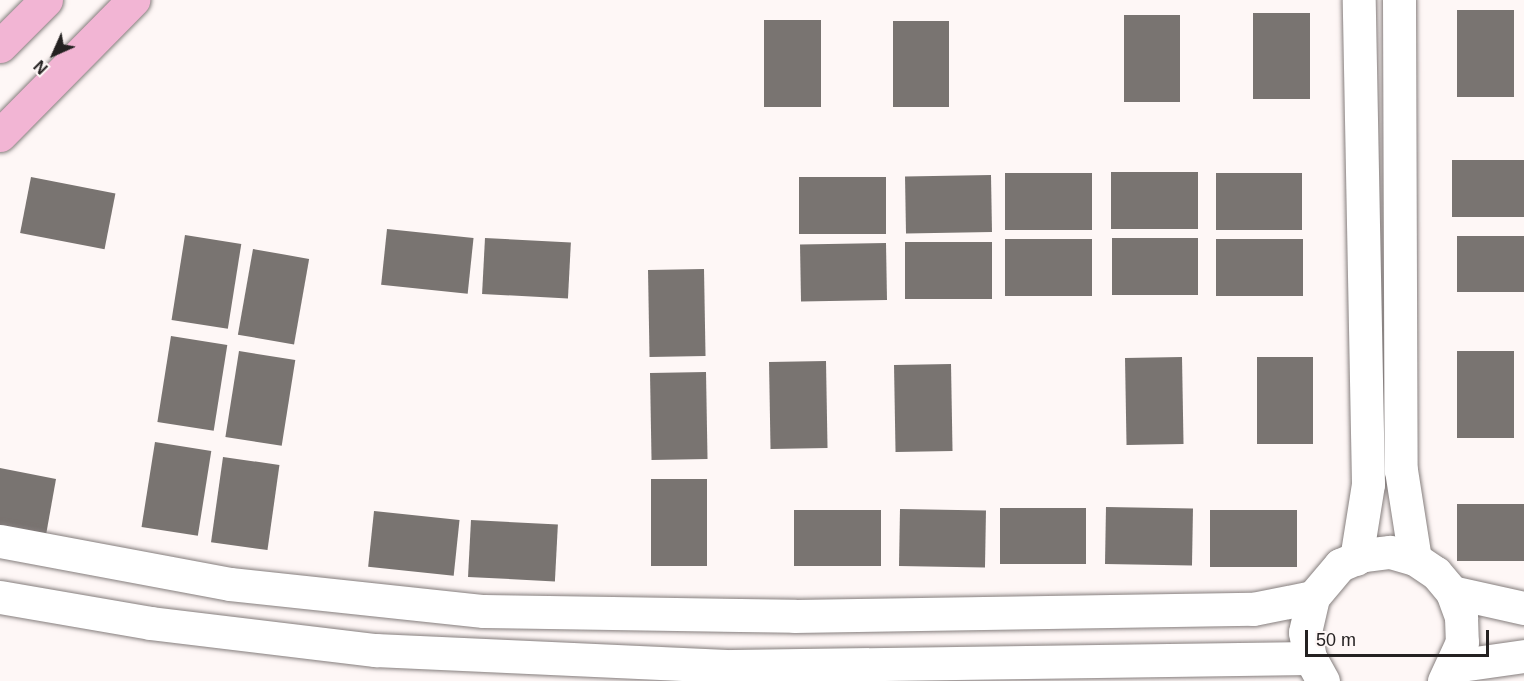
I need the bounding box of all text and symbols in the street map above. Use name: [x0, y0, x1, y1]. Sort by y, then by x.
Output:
north arrow: [24, 24, 84, 84]
text: N: [31, 57, 51, 77]
scale bar: [1308, 618, 1492, 656]
text: 50 m: [1316, 630, 1356, 650]

